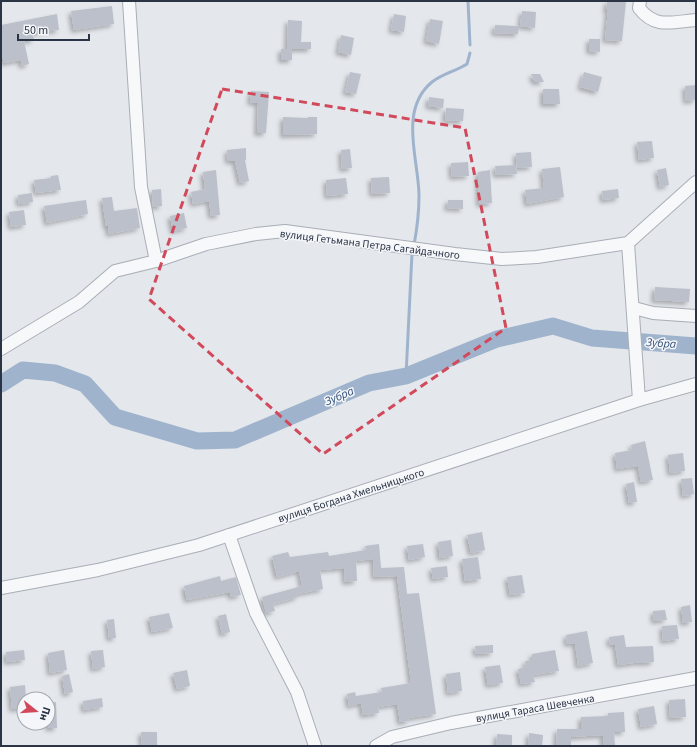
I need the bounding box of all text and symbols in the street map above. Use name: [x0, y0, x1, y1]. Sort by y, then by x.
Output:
scale bar: [18, 16, 89, 42]
text: 50 m: [24, 22, 48, 39]
street label: вулиця Гетьмана Петра Сагайдачного: [279, 226, 461, 263]
water label: Зубра: [645, 334, 677, 353]
water label: Зубра: [322, 382, 357, 410]
street label: вулиця Богдана Хмельницького: [276, 465, 426, 526]
north arrow: [16, 691, 56, 731]
street label: вулиця Тараса Шевченка: [475, 691, 596, 726]
text: Пн: [36, 705, 54, 723]

